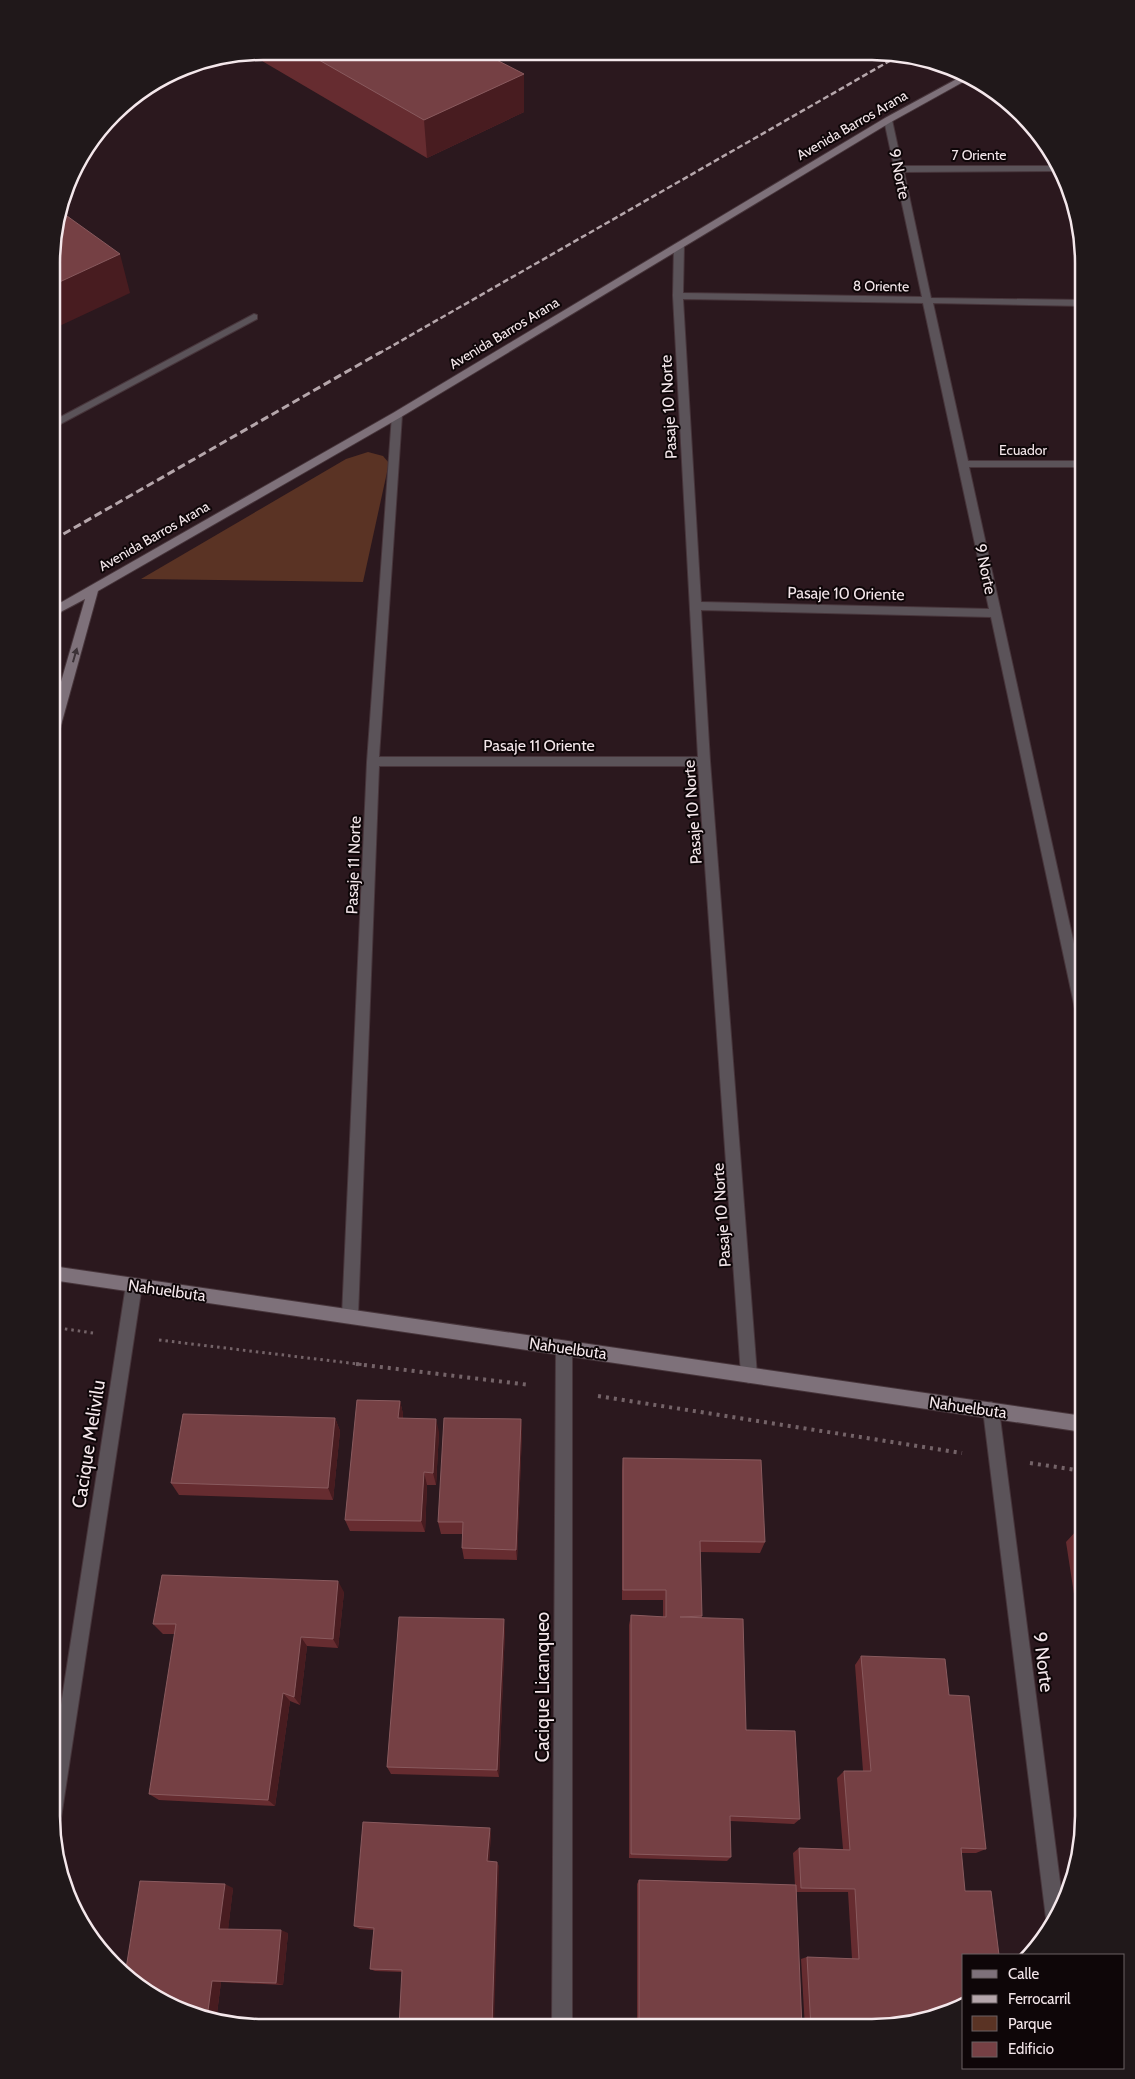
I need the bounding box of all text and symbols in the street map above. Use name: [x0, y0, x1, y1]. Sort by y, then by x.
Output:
street label: Avenida Barros Arana: [793, 86, 911, 164]
street label: 7 Oriente: [952, 146, 1006, 164]
street label: 9 Norte: [885, 147, 914, 201]
street label: 8 Oriente: [853, 277, 909, 295]
street label: Avenida Barros Arana: [446, 293, 562, 373]
street label: Pasaje 10 Norte: [656, 354, 681, 460]
street label: Ecuador: [999, 441, 1047, 459]
street label: Avenida Barros Arana: [95, 497, 213, 575]
street label: 9 Norte: [971, 542, 1000, 596]
street label: Pasaje 10 Oriente: [787, 583, 905, 604]
one-way arrow: [72, 647, 80, 662]
street label: Pasaje 11 Oriente: [483, 736, 595, 755]
street label: Pasaje 10 Norte: [679, 759, 706, 865]
street label: Pasaje 11 Norte: [342, 815, 365, 915]
street label: Pasaje 10 Norte: [708, 1162, 735, 1268]
street label: Nahuelbuta: [127, 1276, 207, 1305]
street label: Nahuelbuta: [528, 1334, 608, 1363]
street label: Cacique Melivilu: [67, 1378, 110, 1510]
street label: Nahuelbuta: [928, 1393, 1008, 1422]
street label: Cacique Licanqueo: [531, 1612, 554, 1762]
street label: 9 Norte: [1028, 1631, 1059, 1694]
legend: [962, 1954, 1125, 2069]
text: Calle: [1008, 1965, 1039, 1983]
text: Ferrocarril: [1008, 1990, 1071, 2008]
text: Parque: [1008, 2015, 1052, 2033]
text: Edificio: [1008, 2040, 1054, 2058]

